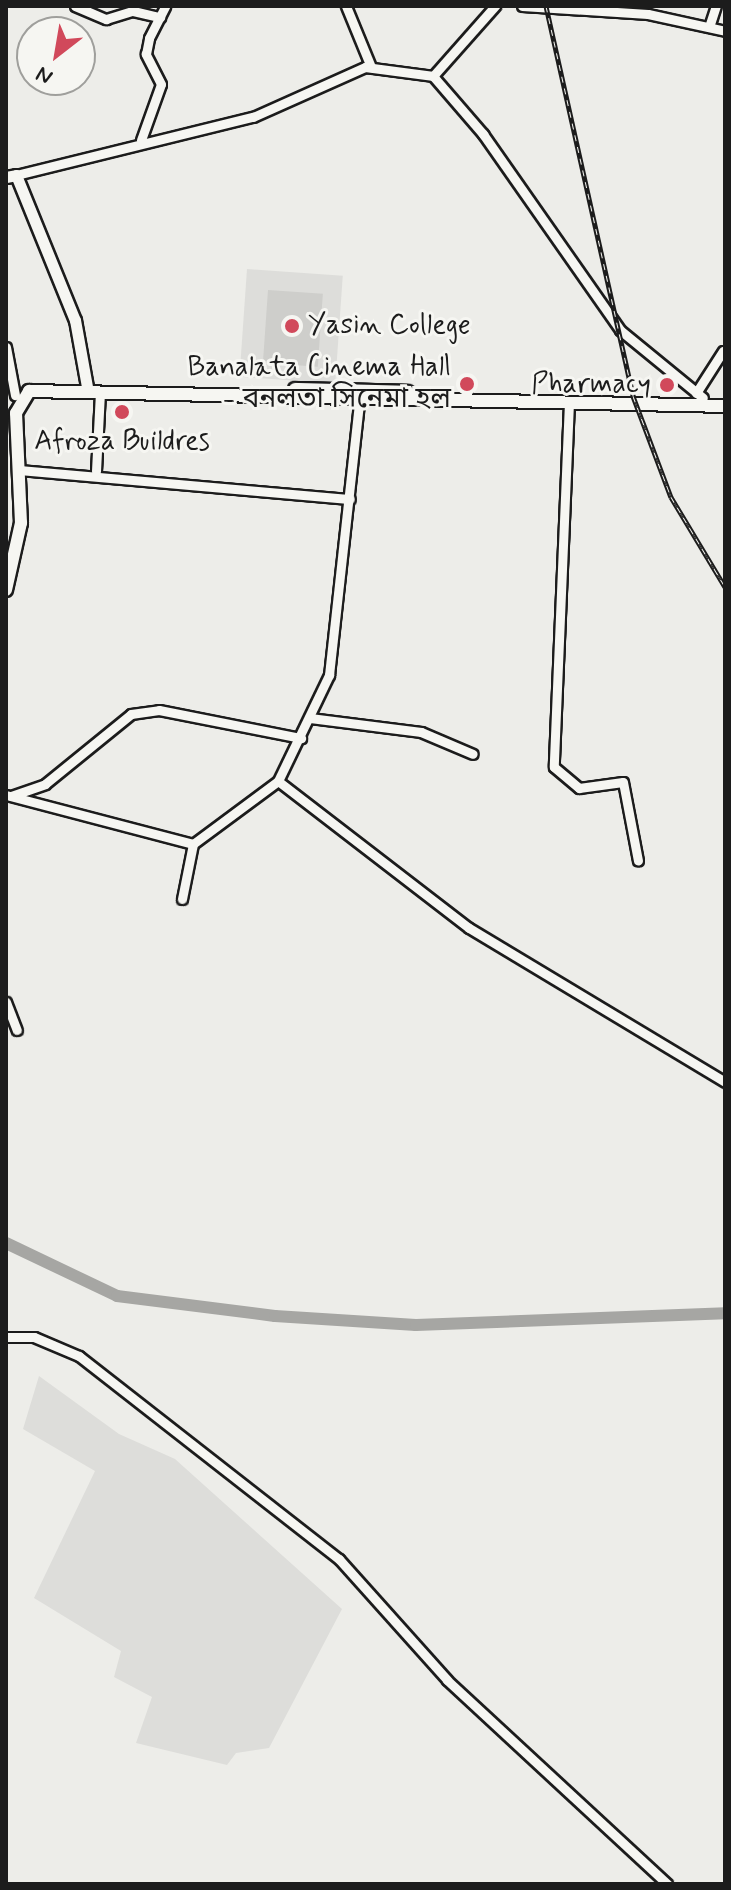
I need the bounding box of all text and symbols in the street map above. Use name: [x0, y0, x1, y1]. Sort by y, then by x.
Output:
north arrow: [16, 16, 96, 96]
text: N: [31, 59, 58, 91]
place label: Yasin College: [308, 309, 472, 343]
marker: Yasin College: [283, 317, 301, 335]
place label: Banalata Cinema Hall - বনলতা সিনেমা হল: [177, 351, 451, 417]
place label: Pharmacy: [531, 368, 651, 402]
marker: Banalata Cinema Hall - বনলতা সিনেমা হল: [458, 375, 476, 393]
marker: Pharmacy: [658, 376, 676, 394]
marker: Afroza Buildres: [113, 403, 131, 421]
place label: Afroza Buildres: [30, 425, 214, 459]

